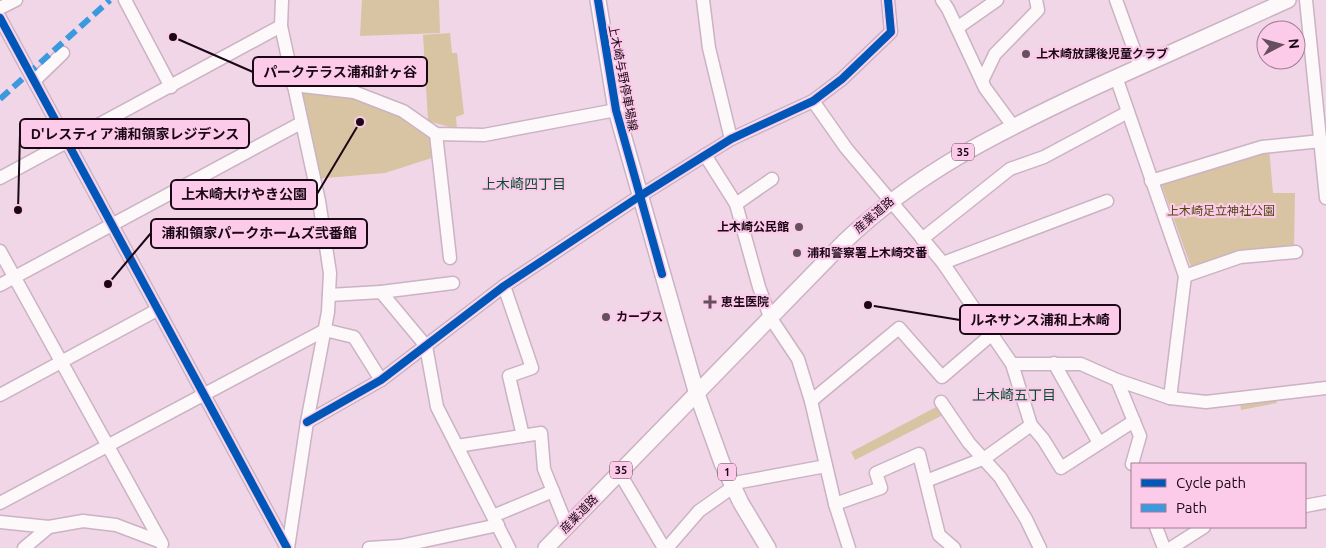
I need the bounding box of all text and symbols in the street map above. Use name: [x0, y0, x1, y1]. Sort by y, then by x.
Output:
north arrow: [1256, 20, 1306, 70]
street label: 上木崎与野停車場線: [607, 24, 640, 132]
text: N: [1285, 38, 1302, 50]
place label: 上木崎放課後児童クラブ: [1036, 47, 1168, 60]
marker: 上木崎放課後児童クラブ: [1020, 48, 1032, 60]
callout: パークテラス浦和針ヶ谷: [253, 57, 427, 86]
text: パークテラス浦和針ヶ谷: [263, 64, 418, 80]
callout: D'レスティア浦和領家レジデンス: [20, 119, 249, 148]
text: D'レスティア浦和領家レジデンス: [31, 126, 239, 142]
road number: 35: [952, 144, 974, 160]
district label: 上木崎四丁目: [482, 176, 566, 192]
callout: 上木崎大けやき公園: [171, 180, 317, 209]
text: 上木崎大けやき公園: [181, 186, 307, 202]
street label: 産業道路: [851, 194, 896, 235]
park label: 上木崎足立神社公園: [1167, 204, 1275, 217]
callout: 浦和領家パークホームズ弐番館: [151, 219, 367, 248]
place label: 上木崎公民館: [717, 220, 789, 233]
marker: 上木崎公民館: [793, 221, 805, 233]
text: 浦和領家パークホームズ弐番館: [161, 225, 357, 241]
place label: 浦和警察署上木崎交番: [807, 246, 928, 259]
marker: 浦和警察署上木崎交番: [791, 247, 803, 259]
marker: 恵生医院: [703, 295, 717, 309]
place label: 恵生医院: [721, 295, 769, 308]
callout: ルネサンス浦和上木崎: [960, 305, 1120, 334]
place label: カーブス: [616, 310, 663, 323]
marker: カーブス: [600, 311, 612, 323]
text: ルネサンス浦和上木崎: [970, 312, 1110, 328]
district label: 上木崎五丁目: [972, 387, 1056, 403]
road number: 35: [610, 462, 632, 478]
legend: [1131, 463, 1306, 528]
road number: 1: [718, 464, 736, 481]
text: Cycle path: [1176, 474, 1246, 491]
street label: 産業道路: [557, 492, 600, 535]
text: Path: [1176, 499, 1207, 516]

